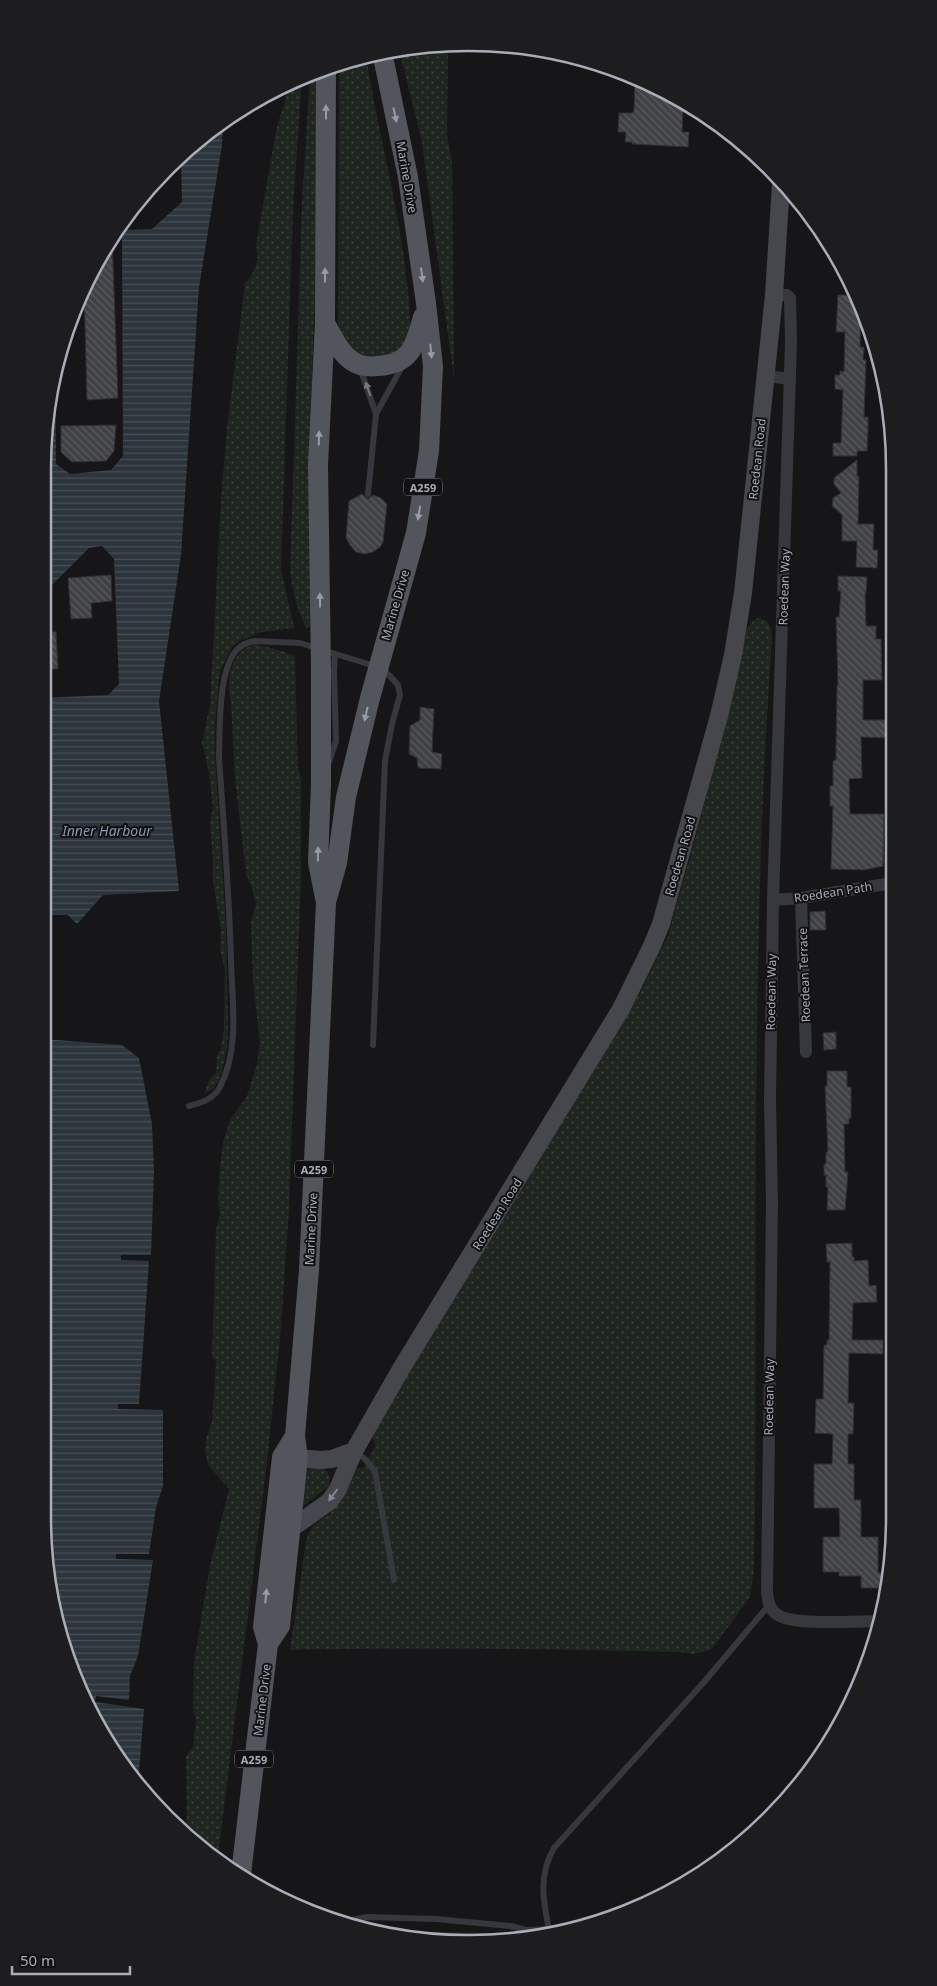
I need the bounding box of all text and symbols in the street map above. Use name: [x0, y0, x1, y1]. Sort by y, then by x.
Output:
one-way arrow: [322, 104, 330, 120]
one-way arrow: [392, 107, 400, 123]
street label: Marine Drive: [392, 140, 422, 214]
one-way arrow: [321, 266, 329, 282]
one-way arrow: [419, 267, 427, 283]
one-way arrow: [427, 344, 435, 360]
one-way arrow: [364, 382, 371, 397]
street label: Roedean Road: [744, 417, 770, 501]
one-way arrow: [315, 429, 323, 445]
road number: A259: [404, 478, 442, 496]
one-way arrow: [414, 505, 422, 521]
street label: Roedean Way: [774, 548, 794, 626]
street label: Marine Drive: [377, 568, 413, 642]
one-way arrow: [316, 592, 324, 608]
one-way arrow: [362, 706, 370, 721]
street label: Roedean Road: [661, 814, 699, 898]
water label: Inner Harbour: [61, 821, 152, 840]
one-way arrow: [314, 846, 322, 862]
street label: Roedean Path: [793, 877, 873, 907]
street label: Roedean Terrace: [794, 927, 814, 1022]
street label: Roedean Way: [762, 953, 780, 1030]
road number: A259: [295, 1160, 333, 1178]
street label: Roedean Road: [468, 1175, 526, 1253]
street label: Marine Drive: [301, 1192, 321, 1266]
street label: Roedean Way: [760, 1358, 778, 1435]
one-way arrow: [328, 1488, 339, 1501]
one-way arrow: [262, 1588, 270, 1604]
street label: Marine Drive: [249, 1663, 275, 1737]
road number: A259: [235, 1750, 273, 1768]
scale bar: [12, 1944, 130, 1976]
text: 50 m: [20, 1950, 55, 1970]

